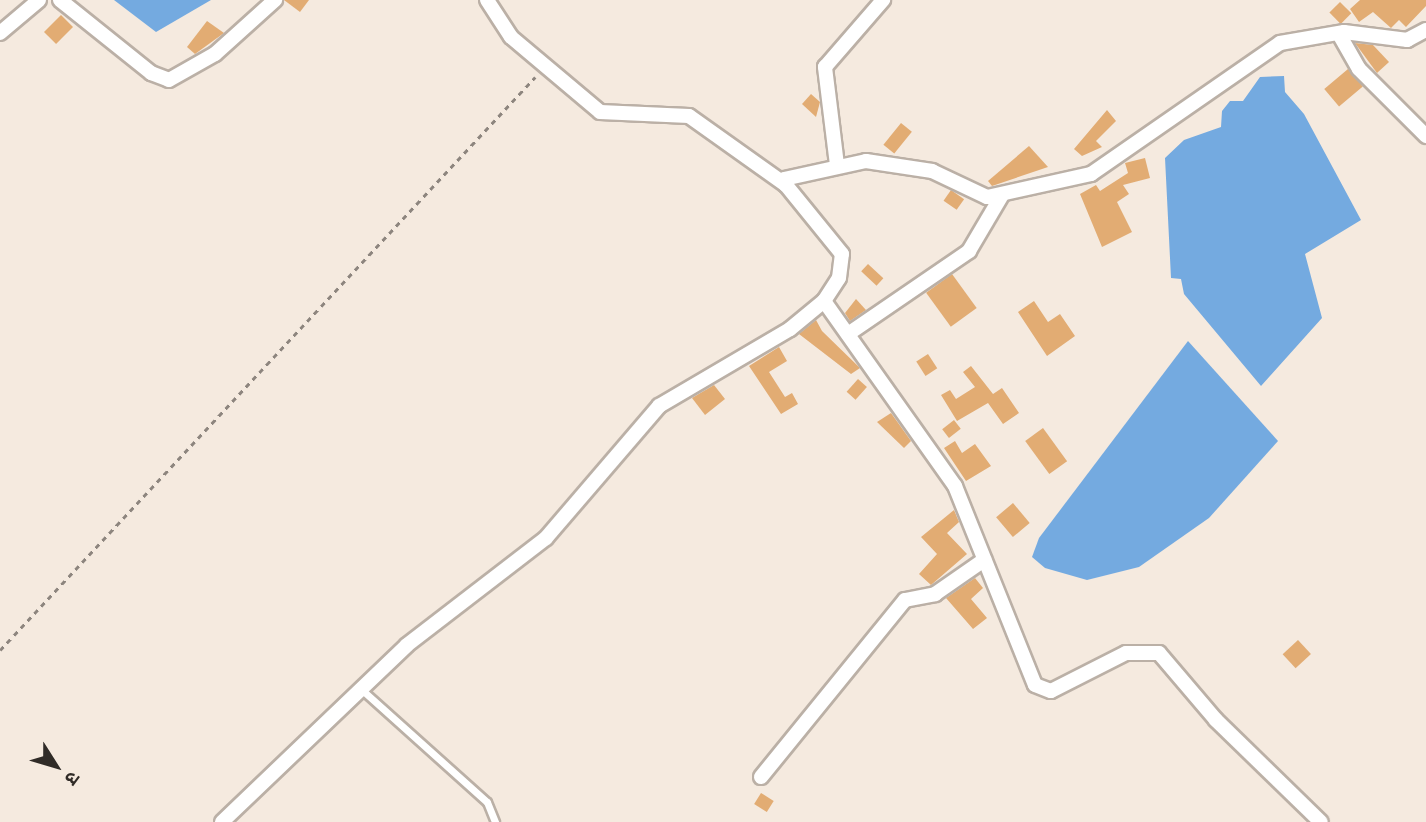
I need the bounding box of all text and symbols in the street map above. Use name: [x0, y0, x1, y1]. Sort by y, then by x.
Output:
north arrow: [21, 731, 91, 801]
text: उ: [61, 768, 86, 790]

